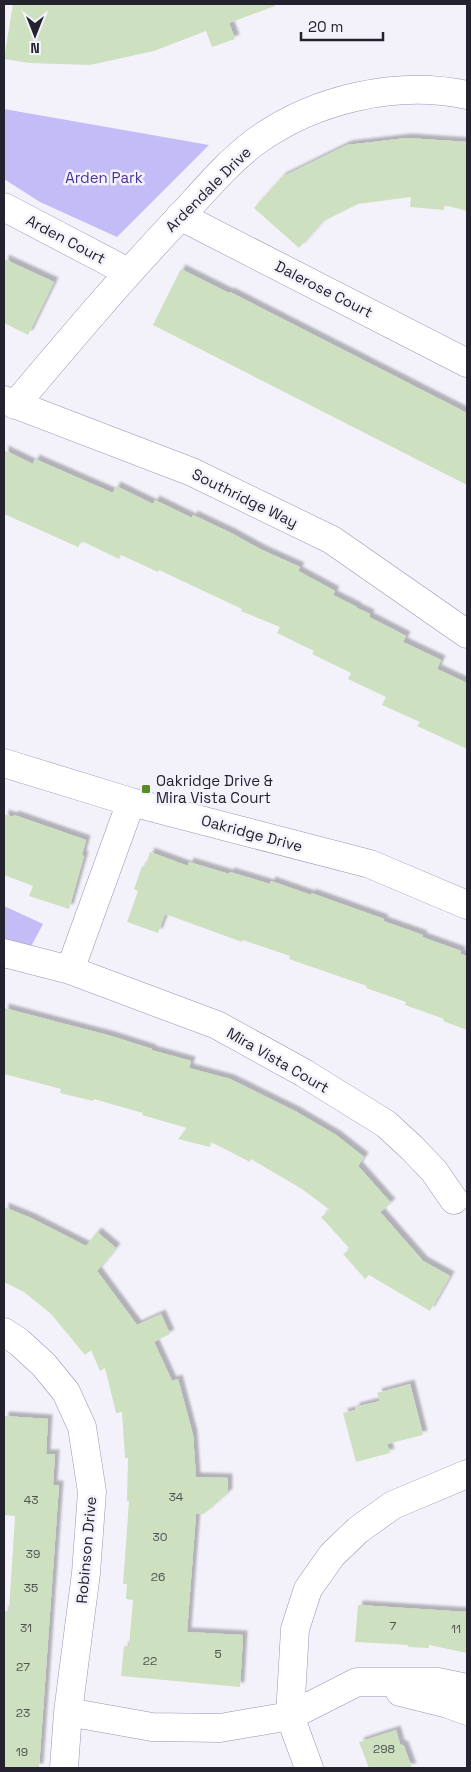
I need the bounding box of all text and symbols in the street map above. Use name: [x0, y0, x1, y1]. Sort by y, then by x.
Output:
north arrow: [10, 10, 60, 60]
scale bar: [301, 10, 384, 42]
text: 20 m: [308, 17, 343, 36]
text: N: [30, 39, 40, 57]
street label: Ardendale Drive: [161, 142, 255, 236]
park label: Arden Park: [65, 168, 143, 187]
street label: Arden Court: [23, 210, 109, 268]
street label: Dalerose Court: [272, 256, 376, 322]
street label: Southridge Way: [189, 464, 301, 532]
place label: Oakridge Drive & Mira Vista Court: [156, 771, 273, 807]
marker: Oakridge Drive & Mira Vista Court: [140, 783, 152, 795]
street label: Oakridge Drive: [199, 810, 305, 856]
street label: Mira Vista Court: [223, 1023, 333, 1097]
house number: 34: [169, 1489, 184, 1505]
house number: 43: [24, 1492, 38, 1508]
street label: Robinson Drive: [72, 1496, 100, 1604]
house number: 30: [153, 1529, 167, 1545]
house number: 39: [26, 1546, 40, 1562]
house number: 26: [151, 1569, 165, 1585]
house number: 35: [24, 1580, 38, 1596]
house number: 7: [390, 1618, 397, 1634]
house number: 31: [20, 1620, 32, 1636]
house number: 11: [451, 1621, 461, 1637]
house number: 5: [214, 1646, 222, 1662]
house number: 22: [143, 1653, 157, 1669]
house number: 27: [16, 1659, 30, 1675]
house number: 23: [16, 1705, 30, 1721]
house number: 298: [373, 1741, 395, 1757]
house number: 19: [16, 1744, 28, 1760]

